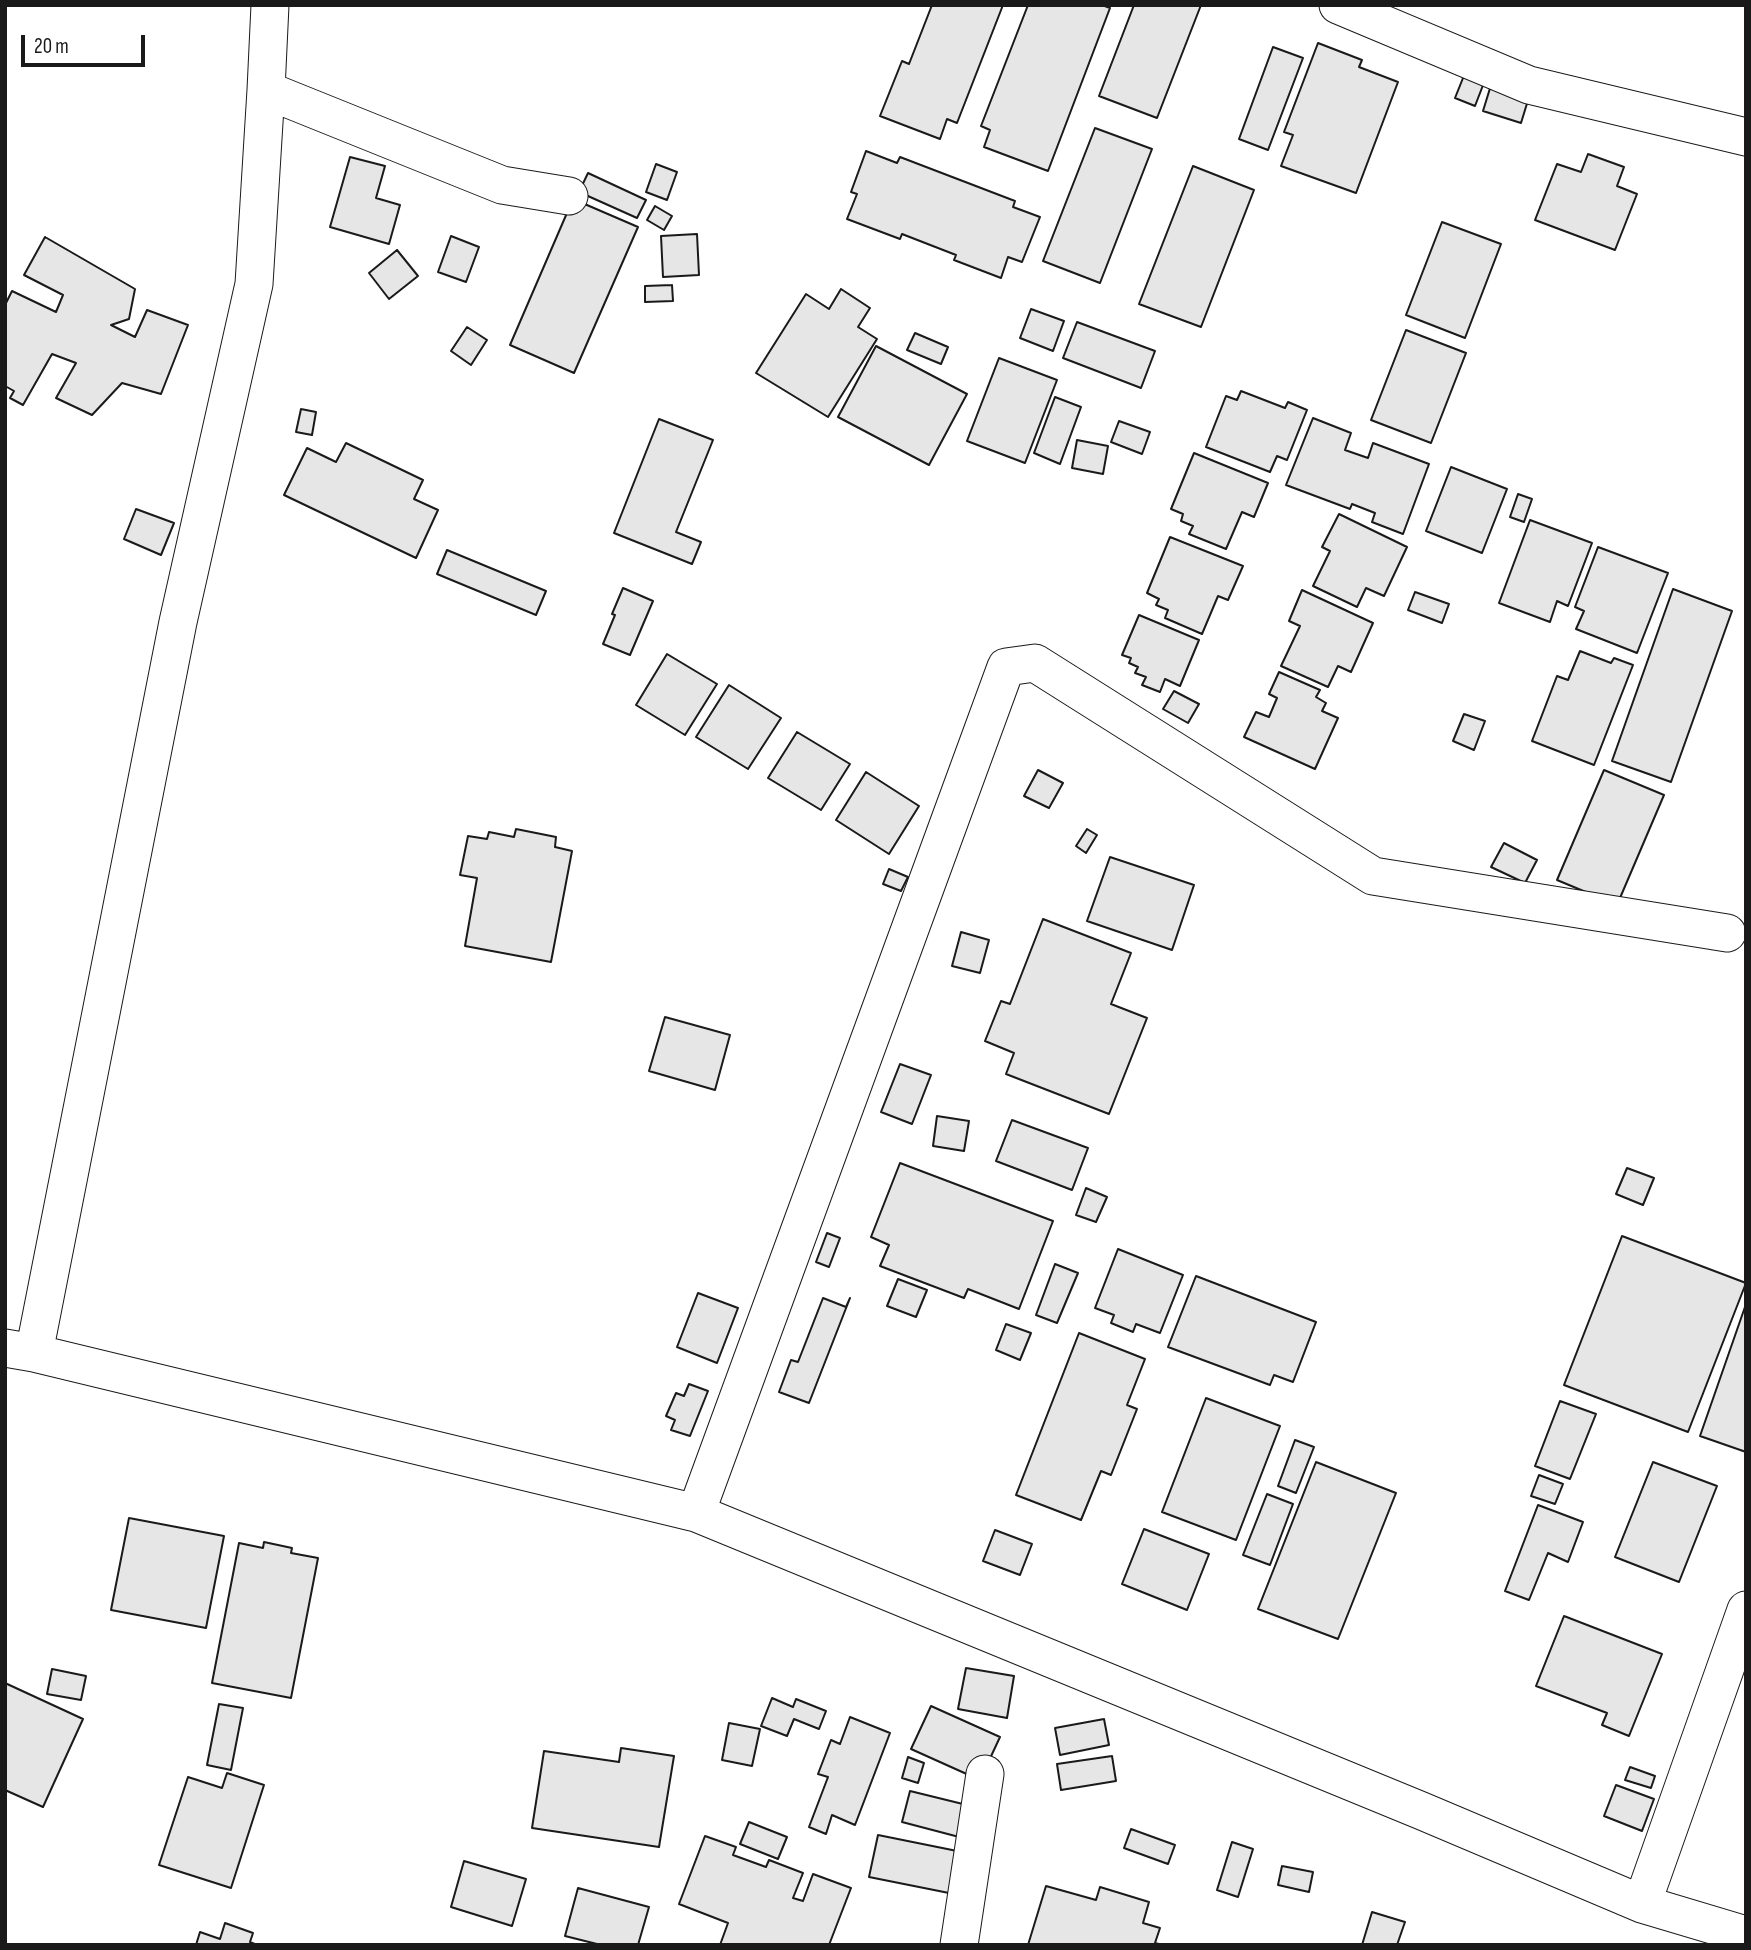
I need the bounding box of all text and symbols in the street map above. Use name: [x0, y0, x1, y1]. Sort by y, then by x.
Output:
scale bar: [24, 21, 149, 65]
text: 20 m: [34, 34, 69, 59]

